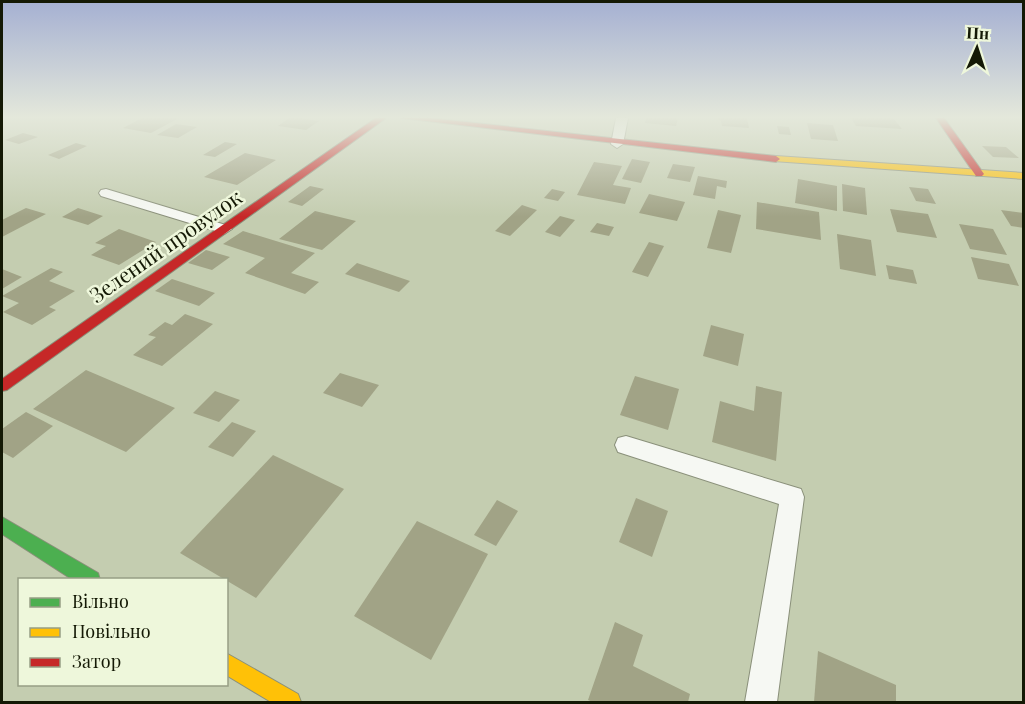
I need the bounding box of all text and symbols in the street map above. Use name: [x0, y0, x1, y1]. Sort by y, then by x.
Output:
north arrow: [947, 18, 1007, 78]
text: Пн: [966, 21, 990, 44]
street label: Зелений провулок: [83, 182, 247, 308]
legend: [18, 578, 228, 686]
text: Вільно: [72, 589, 129, 613]
text: Повільно: [72, 619, 151, 643]
text: Затор: [72, 649, 121, 673]

